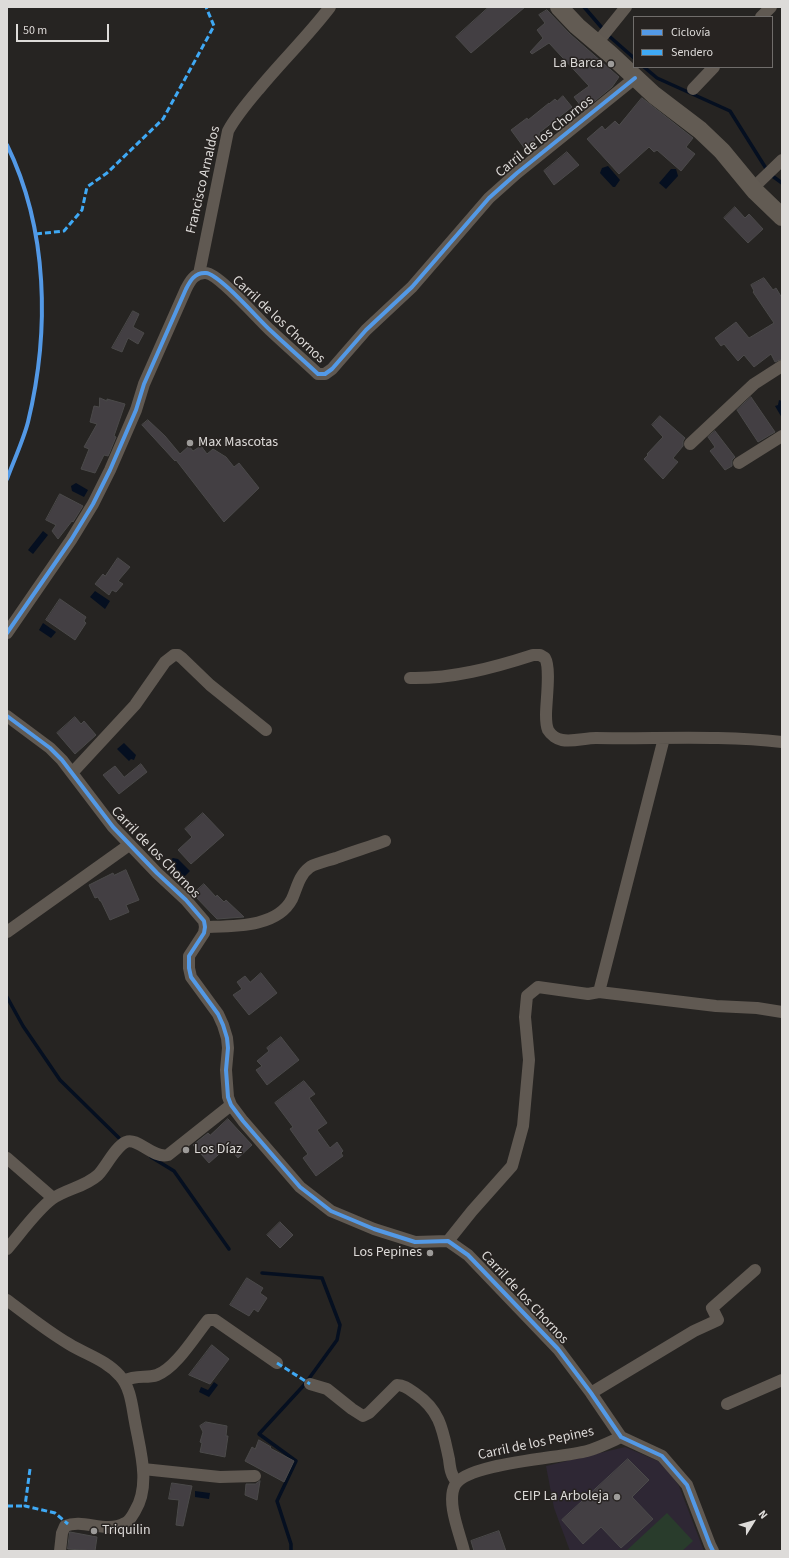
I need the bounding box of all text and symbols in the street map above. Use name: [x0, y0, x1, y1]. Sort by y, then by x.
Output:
scale bar: [18, 16, 111, 42]
legend: [633, 16, 773, 68]
text: 50 m: [23, 22, 47, 39]
text: Ciclovía: [671, 24, 710, 41]
text: Sendero: [671, 44, 713, 61]
place label: La Barca: [553, 56, 603, 72]
marker: La Barca: [606, 59, 616, 69]
street label: Carril de los Chornos: [493, 92, 597, 182]
street label: Francisco Arnaldos: [183, 125, 225, 235]
street label: Carril de los Chornos: [228, 273, 328, 367]
place label: Max Mascotas: [198, 435, 278, 451]
marker: Max Mascotas: [185, 438, 195, 448]
street label: Carril de los Chornos: [107, 804, 203, 902]
place label: Los Díaz: [194, 1142, 242, 1158]
marker: Los Díaz: [181, 1145, 191, 1155]
place label: Los Pepines: [353, 1245, 422, 1261]
marker: Los Pepines: [425, 1248, 435, 1258]
street label: Carril de los Chornos: [477, 1248, 571, 1348]
street label: Carril de los Pepines: [476, 1424, 596, 1464]
place label: CEIP La Arboleja: [514, 1489, 609, 1505]
marker: CEIP La Arboleja: [612, 1492, 622, 1502]
north arrow: [733, 1502, 773, 1542]
text: N: [755, 1507, 771, 1522]
place label: Triquilin: [102, 1523, 151, 1539]
marker: Triquilin: [89, 1526, 99, 1536]

